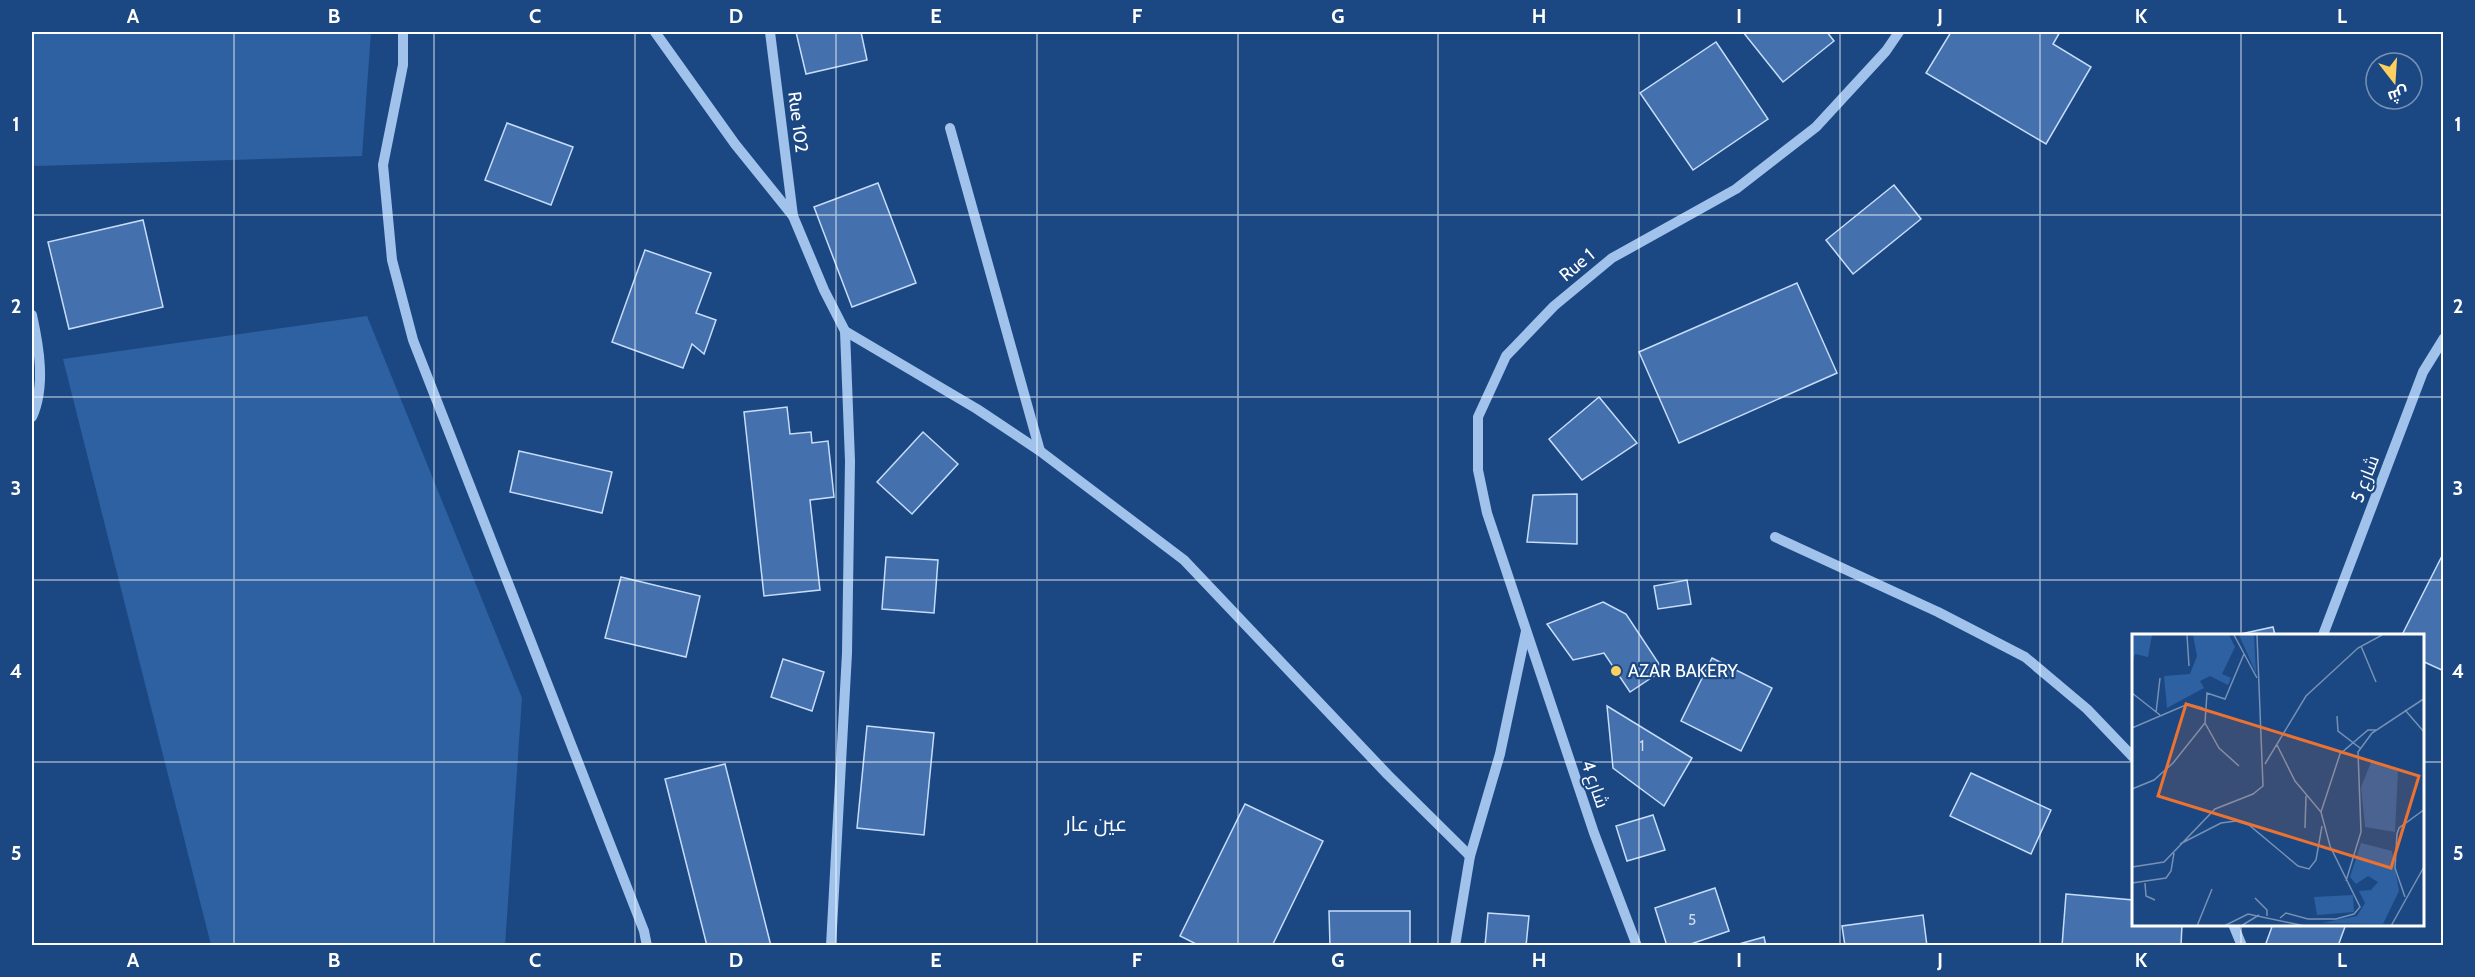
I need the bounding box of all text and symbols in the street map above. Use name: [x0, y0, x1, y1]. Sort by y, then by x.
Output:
text: A: [127, 4, 140, 28]
text: B: [328, 4, 340, 28]
text: C: [529, 4, 541, 28]
text: D: [729, 4, 743, 28]
text: E: [930, 4, 942, 28]
text: F: [1132, 4, 1143, 28]
text: G: [1331, 4, 1345, 28]
text: H: [1532, 4, 1546, 28]
text: I: [1736, 4, 1742, 28]
text: J: [1936, 4, 1943, 28]
text: K: [2135, 4, 2148, 28]
text: L: [2337, 4, 2347, 28]
north arrow: [2364, 51, 2424, 111]
text: ش: [2386, 83, 2411, 107]
street label: Rue 102: [783, 90, 813, 154]
text: 1: [12, 112, 20, 136]
text: 1: [2454, 112, 2462, 136]
street label: Rue 1: [1555, 244, 1599, 286]
text: 2: [11, 294, 21, 318]
text: 2: [2453, 294, 2463, 318]
street label: شارع 5: [2346, 452, 2385, 506]
text: 3: [11, 476, 21, 500]
text: 3: [2453, 476, 2463, 500]
inset map: [2132, 634, 2424, 926]
text: 4: [10, 659, 22, 683]
text: 4: [2452, 659, 2464, 683]
place label: AZAR BAKERY: [1628, 660, 1739, 682]
marker: AZAR BAKERY: [1609, 664, 1623, 678]
house number: 1: [1640, 737, 1644, 755]
street label: شارع 4: [1576, 757, 1613, 811]
district label: عين عار: [1064, 811, 1127, 837]
text: 5: [11, 841, 21, 865]
text: 5: [2453, 841, 2463, 865]
house number: 5: [1688, 911, 1696, 929]
text: A: [127, 948, 140, 972]
text: B: [328, 948, 340, 972]
text: C: [529, 948, 541, 972]
text: D: [729, 948, 743, 972]
text: E: [930, 948, 942, 972]
text: F: [1132, 948, 1143, 972]
text: G: [1331, 948, 1345, 972]
text: H: [1532, 948, 1546, 972]
text: I: [1736, 948, 1742, 972]
text: J: [1936, 948, 1943, 972]
text: K: [2135, 948, 2148, 972]
text: L: [2337, 948, 2347, 972]

